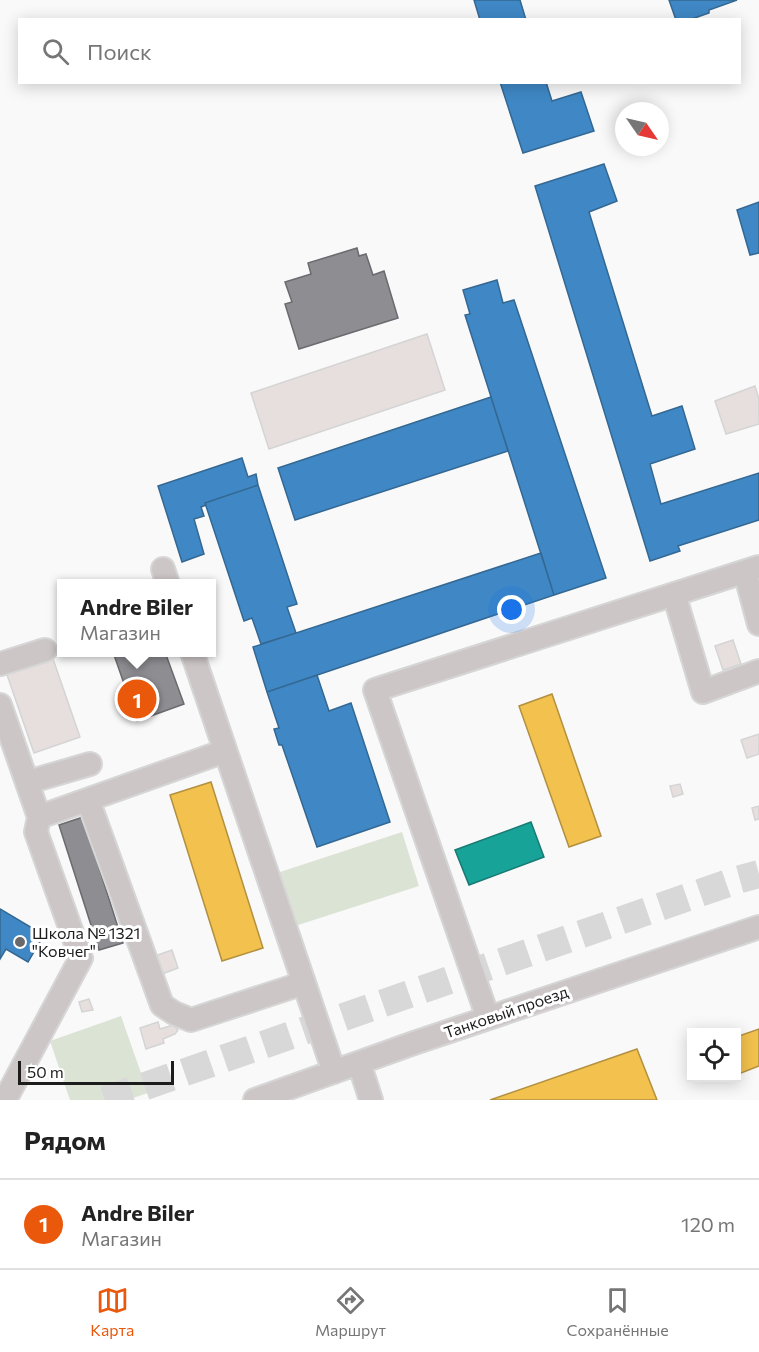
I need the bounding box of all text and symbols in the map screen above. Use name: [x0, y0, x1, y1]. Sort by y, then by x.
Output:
search box: [18, 18, 741, 84]
icon: search: [39, 35, 72, 68]
text: Поиск: [87, 38, 152, 65]
north arrow: [615, 102, 669, 156]
popup: [57, 579, 216, 657]
text: Andre Biler: [80, 593, 193, 620]
your location: [497, 595, 526, 624]
text: Магазин: [80, 620, 161, 644]
pin: 1: [118, 676, 156, 722]
place label: Школа № 1321 "Ковчег": [32, 923, 140, 960]
marker: Школа № 1321 "Ковчег": [13, 935, 27, 949]
street label: Танковый проезд: [441, 981, 571, 1042]
map controls: [687, 1028, 741, 1082]
button: locate: [687, 1028, 741, 1082]
scale bar: [18, 1058, 174, 1086]
text: 50 m: [27, 1062, 64, 1081]
text: Рядом: [24, 1124, 106, 1155]
text: Andre Biler: [81, 1199, 194, 1226]
text: 1: [39, 1212, 48, 1236]
text: 120 m: [681, 1212, 735, 1236]
text: Магазин: [81, 1226, 162, 1250]
tab: Карта: [90, 1284, 134, 1339]
tab: Маршрут: [315, 1284, 386, 1339]
tab: Сохранённые: [567, 1284, 669, 1339]

